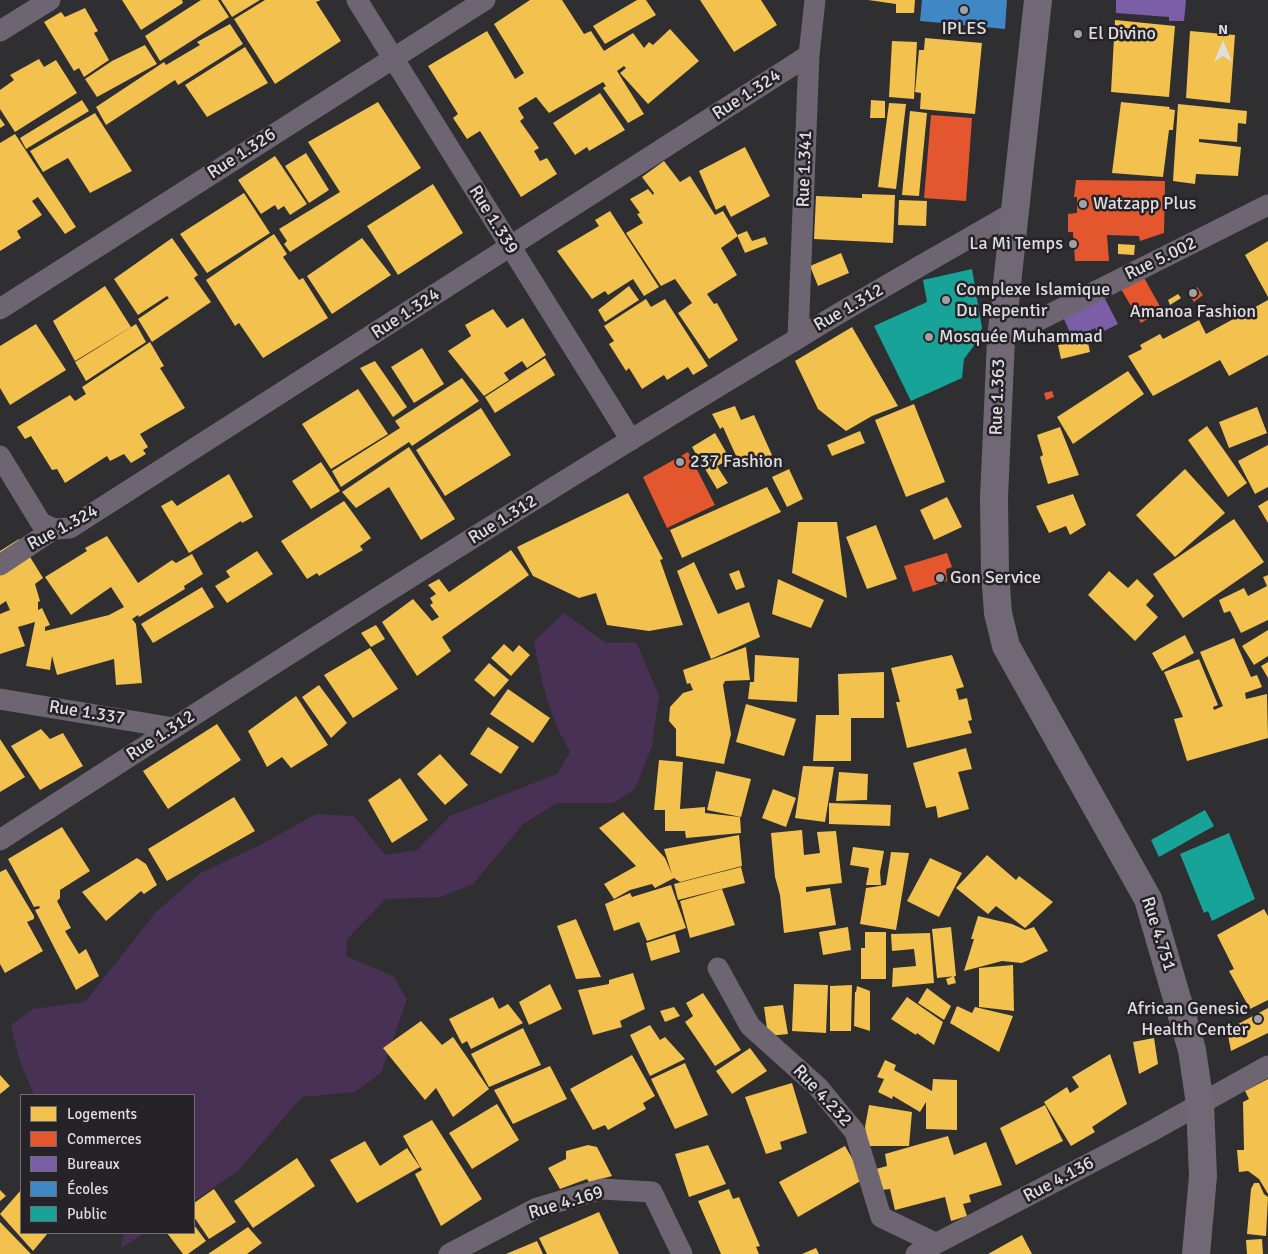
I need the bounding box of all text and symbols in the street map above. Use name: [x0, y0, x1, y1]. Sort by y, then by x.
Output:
marker: IPLES: [958, 4, 970, 16]
place label: IPLES: [942, 18, 986, 40]
north arrow: [1198, 20, 1248, 70]
text: N: [1218, 21, 1228, 38]
place label: El Divino: [1088, 23, 1156, 45]
marker: El Divino: [1072, 28, 1084, 40]
street label: Rue 1.324: [709, 65, 785, 125]
street label: Rue 1.326: [204, 124, 280, 184]
street label: Rue 1.341: [793, 130, 817, 208]
street label: Rue 1.339: [463, 182, 523, 258]
place label: Watzapp Plus: [1093, 193, 1196, 215]
marker: Watzapp Plus: [1077, 198, 1089, 210]
street label: Rue 5.002: [1122, 232, 1200, 286]
place label: La Mi Temps: [969, 233, 1063, 255]
marker: La Mi Temps: [1067, 238, 1079, 250]
street label: Rue 1.312: [810, 279, 888, 337]
place label: Complexe Islamique Du Repentir: [956, 279, 1110, 322]
street label: Rue 1.324: [368, 284, 444, 344]
marker: Amanoa Fashion: [1187, 287, 1199, 299]
marker: Complexe Islamique Du Repentir: [940, 294, 952, 306]
place label: Amanoa Fashion: [1130, 301, 1256, 323]
place label: Mosquée Muhammad: [939, 326, 1103, 348]
marker: Mosquée Muhammad: [923, 331, 935, 343]
street label: Rue 1.363: [986, 358, 1010, 436]
place label: 237 Fashion: [690, 451, 783, 473]
marker: 237 Fashion: [674, 456, 686, 468]
street label: Rue 1.312: [465, 490, 541, 550]
street label: Rue 1.324: [24, 500, 102, 556]
place label: Gon Service: [950, 567, 1041, 589]
marker: Gon Service: [934, 572, 946, 584]
street label: Rue 1.337: [47, 696, 127, 730]
street label: Rue 1.312: [123, 706, 199, 766]
street label: Rue 4.751: [1136, 894, 1180, 974]
place label: African Genesic Health Center: [1127, 998, 1248, 1040]
marker: African Genesic Health Center: [1252, 1013, 1264, 1025]
street label: Rue 4.232: [788, 1061, 856, 1131]
legend: [20, 1094, 195, 1234]
text: Logements: [67, 1105, 137, 1123]
text: Commerces: [67, 1130, 141, 1148]
street label: Rue 4.136: [1020, 1152, 1098, 1208]
text: Bureaux: [67, 1155, 120, 1173]
text: Écoles: [67, 1180, 108, 1198]
street label: Rue 4.169: [526, 1181, 606, 1225]
text: Public: [67, 1205, 107, 1223]

